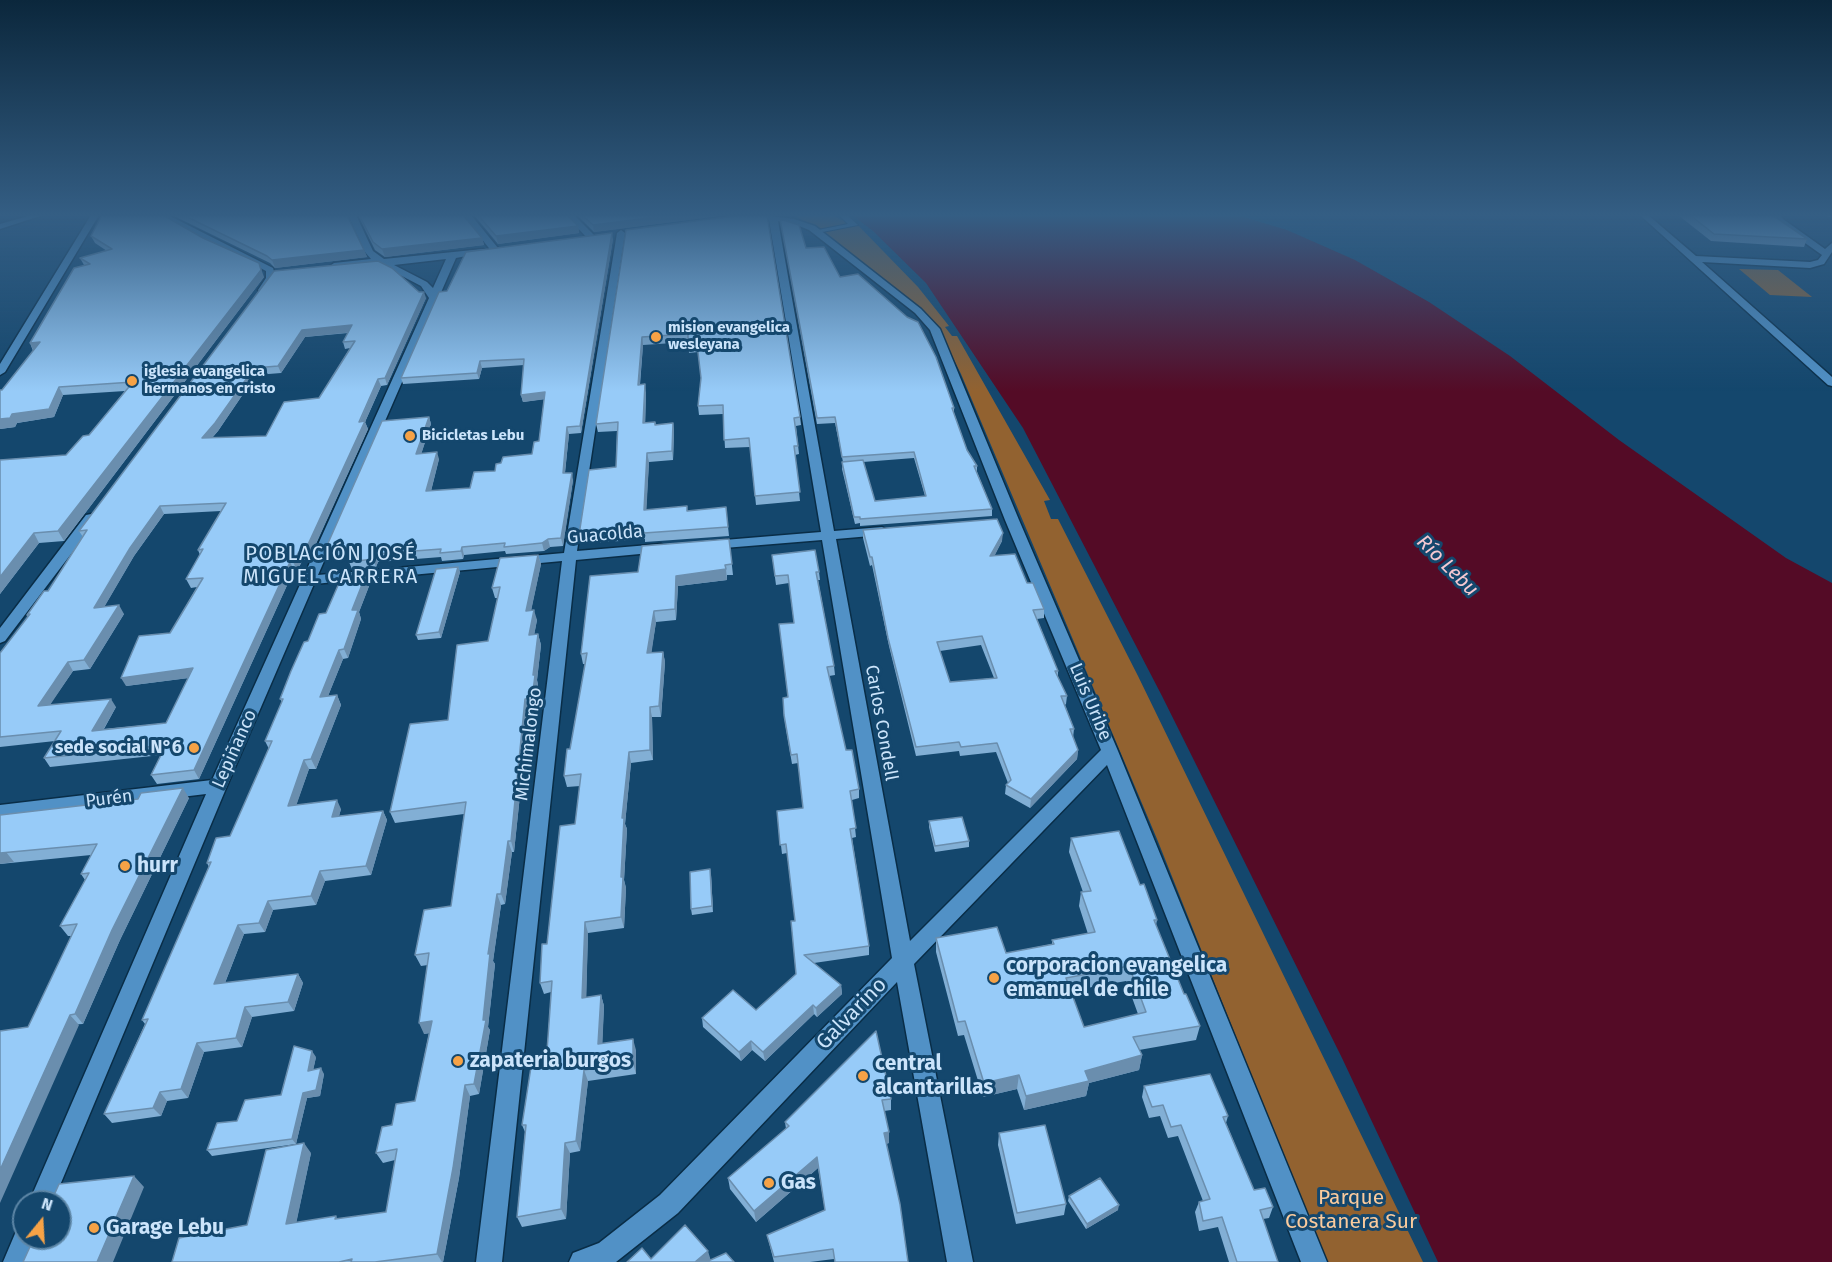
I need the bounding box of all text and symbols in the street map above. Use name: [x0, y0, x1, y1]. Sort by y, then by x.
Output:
place label: mision evangelica wesleyana: [668, 319, 790, 354]
marker: mision evangelica wesleyana: [649, 330, 663, 344]
place label: iglesia evangelica hermanos en cristo: [144, 363, 276, 398]
marker: iglesia evangelica hermanos en cristo: [125, 374, 139, 388]
place label: Bicicletas Lebu: [422, 427, 524, 445]
marker: Bicicletas Lebu: [403, 429, 417, 443]
street label: Guacolda: [566, 521, 644, 549]
water label: Río Lebu: [1411, 530, 1483, 602]
district label: POBLACIÓN JOSÉ MIGUEL CARRERA: [243, 542, 419, 589]
street label: Luis Uribe: [1064, 660, 1116, 744]
street label: Carlos Condell: [860, 663, 902, 783]
street label: Michimalongo: [511, 686, 547, 802]
street label: Lepiñanco: [208, 706, 262, 792]
place label: sede social N°6: [55, 737, 182, 759]
marker: sede social N°6: [187, 741, 201, 755]
street label: Purén: [84, 785, 134, 813]
place label: hurr: [137, 853, 178, 879]
marker: hurr: [118, 859, 132, 873]
place label: corporacion evangelica emanuel de chile: [1006, 953, 1227, 1003]
marker: corporacion evangelica emanuel de chile: [987, 971, 1001, 985]
street label: Galvarino: [812, 973, 892, 1055]
place label: zapateria burgos: [470, 1048, 631, 1074]
place label: central alcantarillas: [875, 1051, 993, 1101]
marker: zapateria burgos: [451, 1054, 465, 1068]
marker: central alcantarillas: [856, 1069, 870, 1083]
place label: Gas: [781, 1170, 816, 1196]
marker: Gas: [762, 1176, 776, 1190]
park label: Parque Costanera Sur: [1285, 1185, 1417, 1235]
north arrow: [12, 1190, 72, 1250]
text: N: [39, 1194, 55, 1215]
place label: Garage Lebu: [106, 1215, 224, 1241]
marker: Garage Lebu: [87, 1221, 101, 1235]

